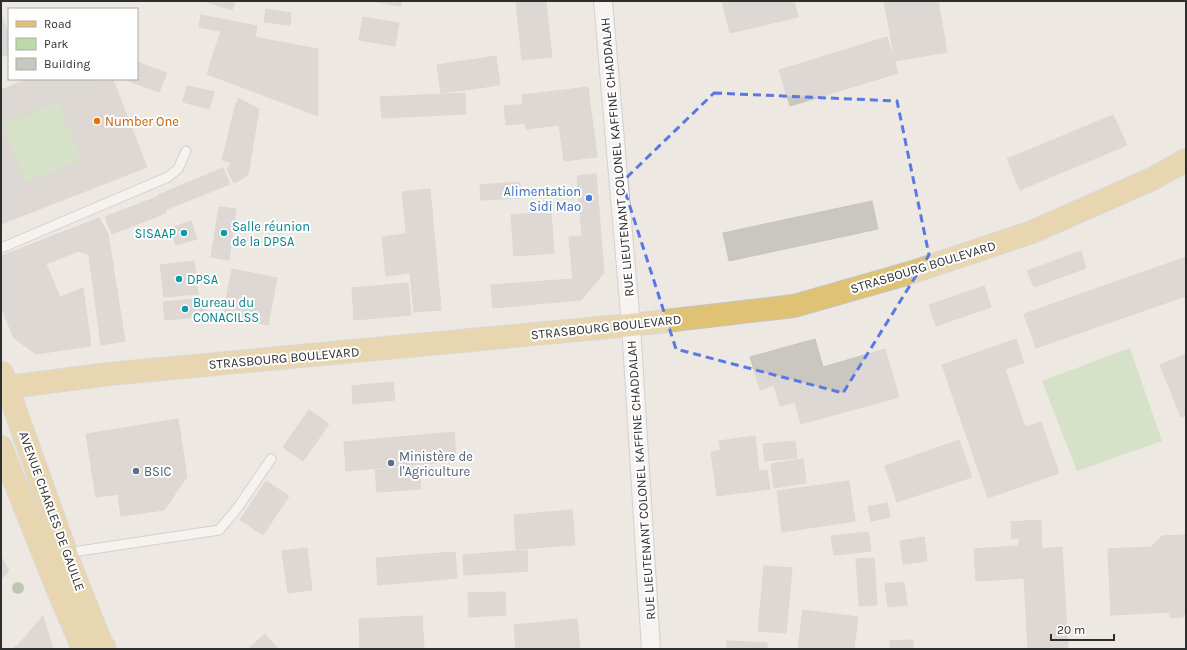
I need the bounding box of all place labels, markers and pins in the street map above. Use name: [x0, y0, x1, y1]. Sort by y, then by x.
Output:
place label: Number One: [105, 114, 179, 129]
marker: Number One: [92, 116, 102, 126]
place label: Alimentation Sidi Mao: [504, 184, 581, 214]
marker: Alimentation Sidi Mao: [584, 193, 594, 203]
place label: Salle réunion de la DPSA: [232, 219, 310, 249]
place label: SISAAP: [135, 226, 176, 241]
marker: SISAAP: [179, 228, 189, 238]
marker: Salle réunion de la DPSA: [219, 228, 229, 238]
place label: DPSA: [187, 272, 219, 287]
marker: DPSA: [174, 274, 184, 284]
place label: Bureau du CONACILSS: [193, 295, 259, 325]
marker: Bureau du CONACILSS: [180, 304, 190, 314]
place label: Ministère de l'Agriculture: [399, 449, 473, 479]
marker: Ministère de l'Agriculture: [386, 458, 396, 468]
place label: BSIC: [144, 464, 172, 479]
marker: BSIC: [131, 466, 141, 476]

